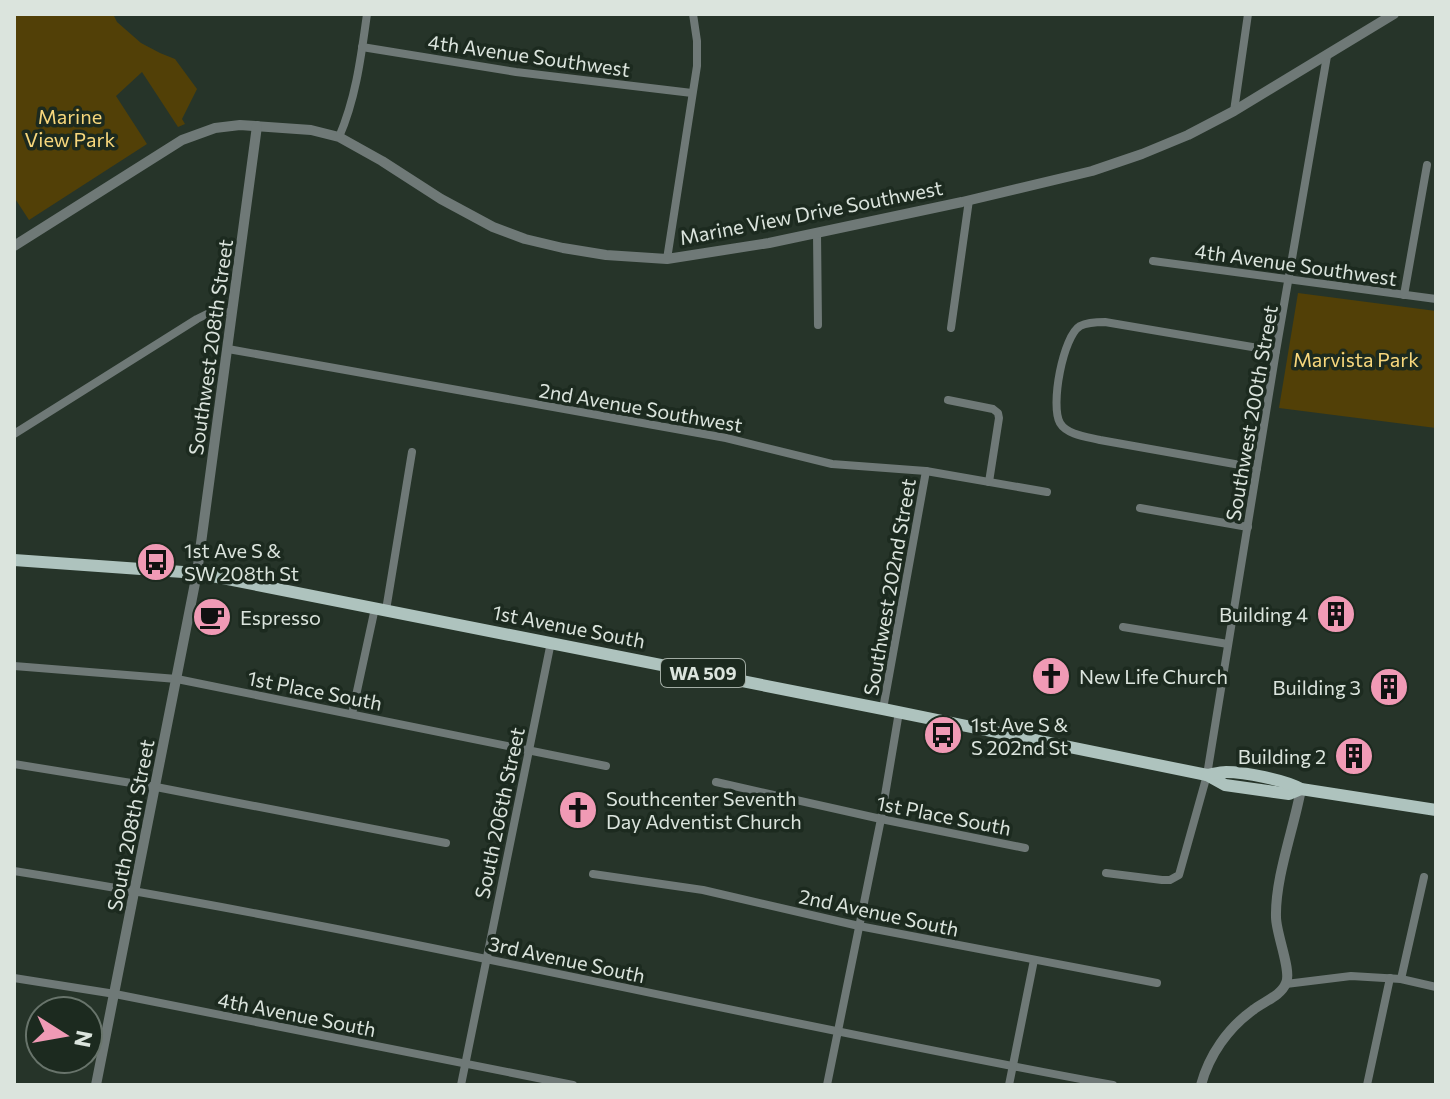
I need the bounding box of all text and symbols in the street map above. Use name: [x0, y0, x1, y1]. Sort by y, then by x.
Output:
street label: 4th Avenue Southwest: [426, 29, 632, 81]
park label: Marine View Park: [25, 104, 116, 151]
street label: Marine View Drive Southwest: [678, 175, 944, 249]
street label: Southwest 208th Street: [183, 237, 237, 457]
street label: 4th Avenue Southwest: [1193, 238, 1399, 290]
street label: Southwest 200th Street: [1220, 303, 1282, 523]
park label: Marvista Park: [1293, 347, 1419, 371]
street label: 2nd Avenue Southwest: [537, 377, 745, 437]
street label: Southwest 202nd Street: [858, 477, 920, 697]
place label: 1st Ave S & SW 208th St: [184, 538, 299, 585]
bus stop icon: 1st Ave S & SW 208th St: [135, 541, 177, 583]
building icon: Building 4: [1315, 593, 1357, 635]
cafe icon: Espresso: [191, 596, 233, 638]
street label: 1st Avenue South: [491, 599, 647, 653]
place label: Building 4: [1219, 602, 1308, 626]
place label: Espresso: [240, 605, 321, 629]
church icon: New Life Church: [1030, 655, 1072, 697]
road number: WA 509: [661, 659, 745, 687]
place label: New Life Church: [1079, 664, 1228, 688]
street label: 1st Place South: [246, 665, 384, 715]
building icon: Building 3: [1368, 666, 1410, 708]
place label: Building 3: [1272, 675, 1361, 699]
place label: 1st Ave S & S 202nd St: [971, 712, 1069, 759]
bus stop icon: 1st Ave S & S 202nd St: [922, 714, 964, 756]
street label: South 206th Street: [469, 725, 529, 901]
building icon: Building 2: [1333, 735, 1375, 777]
street label: South 208th Street: [102, 737, 158, 913]
place label: Building 2: [1238, 744, 1326, 768]
place label: Southcenter Seventh Day Adventist Church: [606, 786, 802, 833]
church icon: Southcenter Seventh Day Adventist Church: [557, 789, 599, 831]
street label: 1st Place South: [875, 790, 1013, 840]
street label: 2nd Avenue South: [797, 883, 961, 941]
street label: 3rd Avenue South: [487, 931, 647, 987]
street label: 4th Avenue South: [216, 987, 378, 1041]
north arrow: [24, 995, 104, 1075]
text: N: [69, 1028, 99, 1050]

